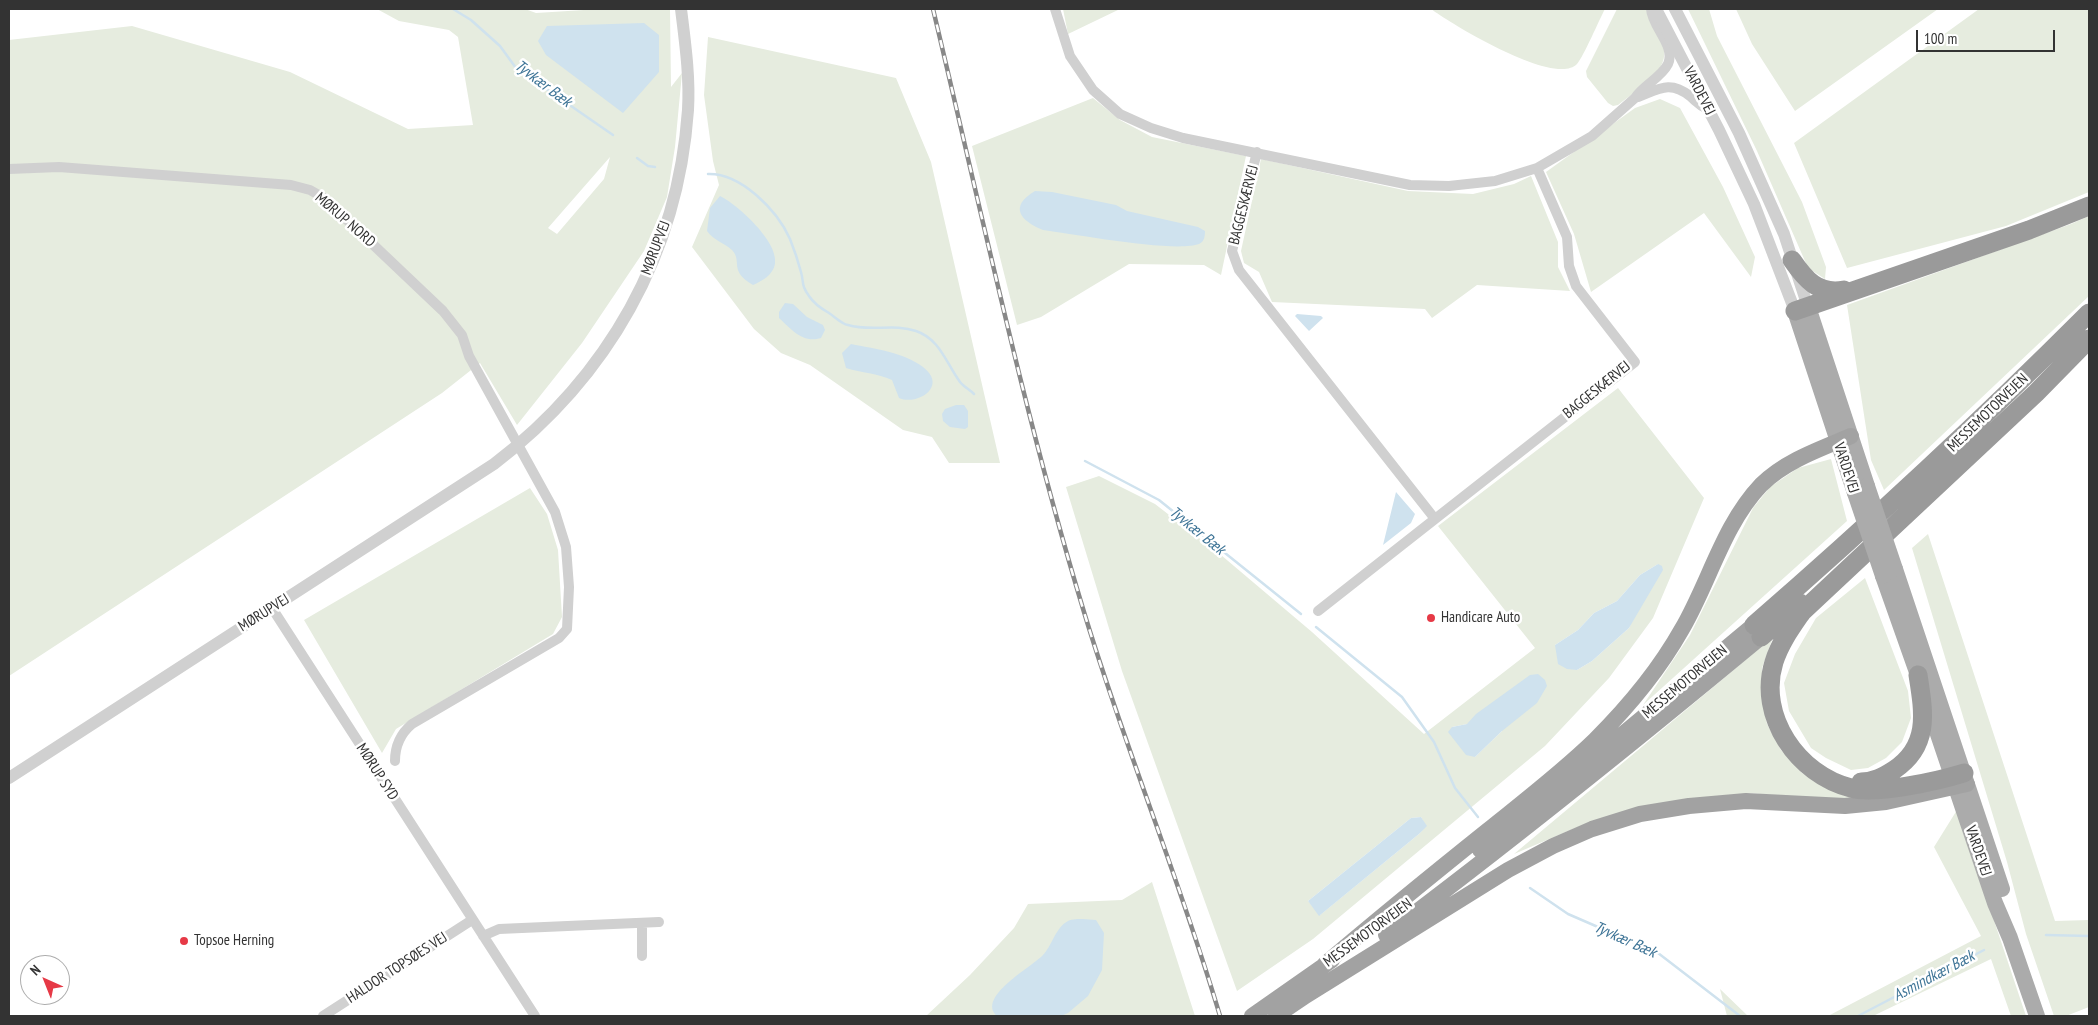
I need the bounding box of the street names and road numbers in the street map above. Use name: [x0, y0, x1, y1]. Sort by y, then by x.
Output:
street label: VARDEVEJ: [1679, 64, 1719, 118]
street label: BAGGESKÆRVEJ: [1225, 163, 1263, 247]
street label: MØRUP NORD: [311, 189, 379, 251]
street label: MØRUPVEJ: [637, 218, 675, 278]
street label: BAGGESKÆRVEJ: [1560, 357, 1634, 423]
street label: MESSEMOTORVEJEN: [1944, 370, 2032, 456]
street label: VARDEVEJ: [1829, 441, 1863, 495]
street label: MØRUPVEJ: [235, 590, 293, 636]
street label: MESSEMOTORVEJEN: [1639, 641, 1731, 723]
street label: MØRUP SYD: [352, 740, 402, 804]
street label: VARDEVEJ: [1961, 824, 1995, 878]
street label: MESSEMOTORVEJEN: [1320, 895, 1416, 971]
street label: HALDOR TOPSØES VEJ: [343, 929, 451, 1007]

